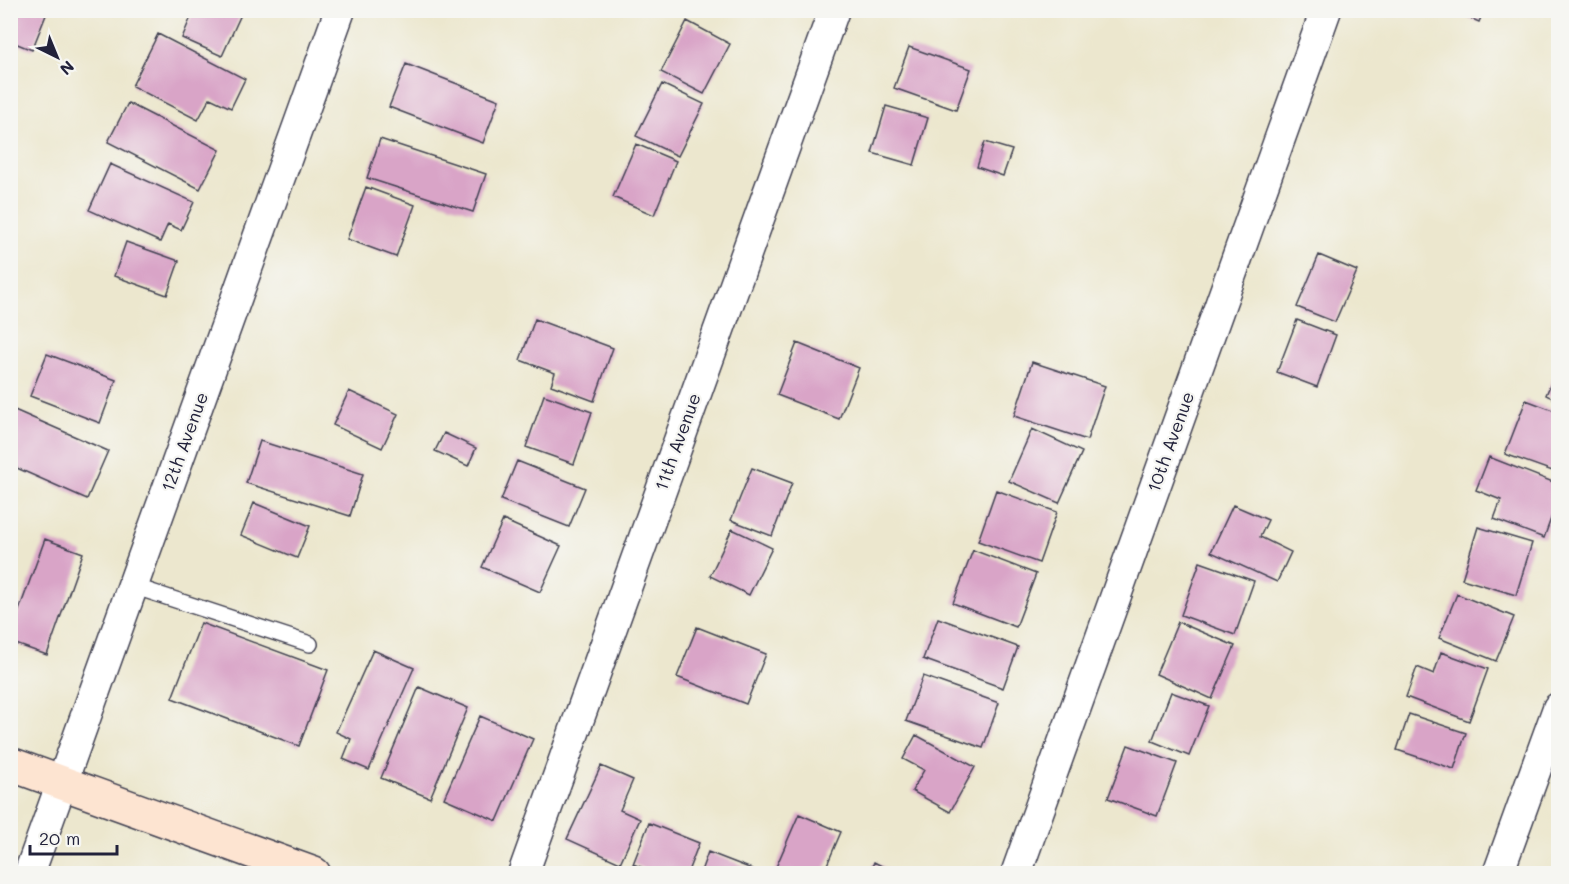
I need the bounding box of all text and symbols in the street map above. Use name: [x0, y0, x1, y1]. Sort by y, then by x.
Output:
north arrow: [27, 27, 87, 87]
text: N: [56, 57, 79, 80]
street label: 10th Avenue: [1141, 388, 1199, 495]
street label: 12th Avenue: [155, 389, 213, 495]
street label: 11th Avenue: [648, 390, 706, 494]
scale bar: [30, 818, 117, 856]
text: 20 m: [39, 826, 80, 850]

